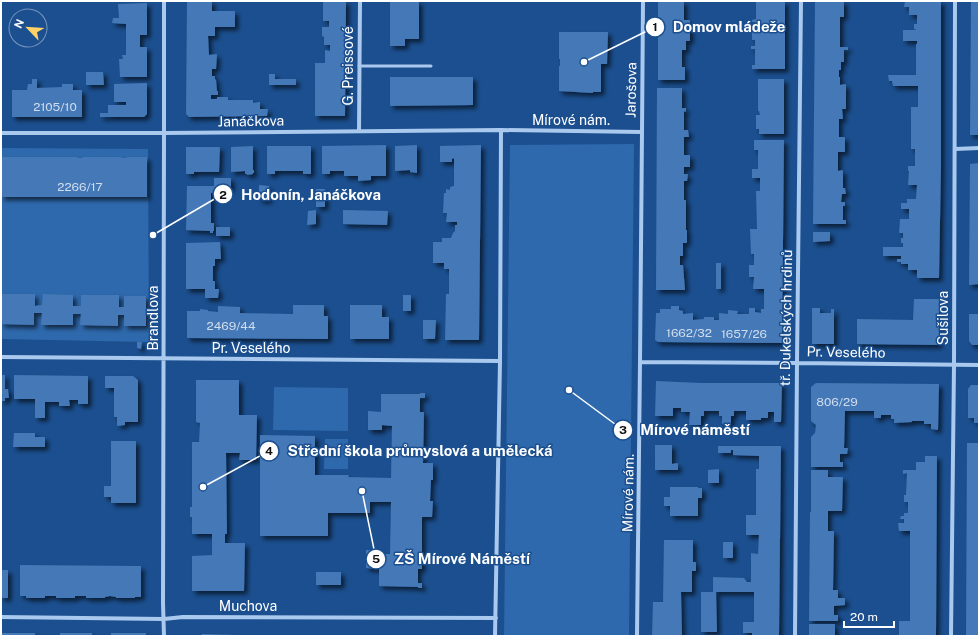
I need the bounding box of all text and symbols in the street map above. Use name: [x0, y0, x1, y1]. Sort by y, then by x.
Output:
north arrow: [8, 8, 48, 48]
callout: Domov mládeže: [645, 14, 794, 41]
text: N: [12, 17, 26, 30]
text: Domov mládeže: [673, 18, 785, 35]
text: 1: [652, 20, 658, 34]
street label: G. Preissové: [340, 26, 356, 106]
street label: Jarošova: [623, 62, 639, 118]
house number: 2105/10: [33, 100, 77, 114]
street label: Janáčkova: [218, 112, 284, 130]
street label: Mírové nám.: [532, 112, 610, 128]
house number: 2266/17: [57, 180, 103, 194]
callout: Hodonín, Janáčkova: [213, 181, 388, 208]
text: Hodonín, Janáčkova: [241, 186, 381, 203]
text: 2: [219, 188, 227, 202]
street label: tř. Dukelských hrdinů: [777, 249, 795, 387]
street label: Brandlova: [145, 285, 161, 351]
street label: Sušilova: [935, 291, 951, 345]
house number: 2469/44: [207, 319, 256, 333]
house number: 1662/32: [666, 326, 712, 340]
house number: 1657/26: [721, 327, 767, 341]
street label: Pr. Veselého: [212, 340, 291, 356]
street label: Pr. Veselého: [806, 343, 886, 361]
house number: 806/29: [816, 395, 858, 409]
callout: Mírové náměstí: [613, 416, 758, 443]
text: Mírové náměstí: [640, 421, 751, 438]
text: 3: [619, 423, 627, 437]
callout: Střední škola průmyslová a umělecká: [259, 437, 560, 464]
text: Střední škola průmyslová a umělecká: [287, 442, 553, 459]
text: 4: [265, 444, 273, 458]
street label: Mírové nám.: [619, 454, 637, 532]
callout: ZŠ Mírové Náměstí: [366, 546, 538, 573]
text: ZŠ Mírové Náměstí: [394, 550, 531, 567]
text: 5: [372, 552, 380, 566]
street label: Muchova: [219, 598, 277, 614]
scale bar: [844, 603, 894, 629]
text: 20 m: [850, 610, 878, 624]

